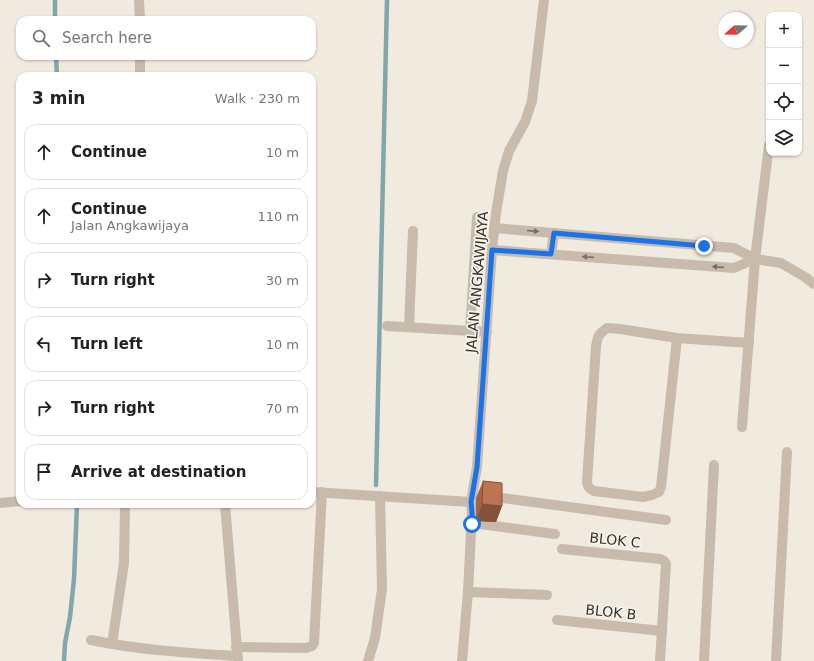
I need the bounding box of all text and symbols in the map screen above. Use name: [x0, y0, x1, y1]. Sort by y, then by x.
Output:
north arrow: [718, 12, 754, 48]
map controls: [766, 12, 802, 156]
button: +: [766, 12, 802, 48]
search box: [16, 16, 316, 60]
icon: search: [30, 27, 52, 49]
text: Search here: [62, 29, 152, 47]
button: −: [766, 48, 802, 84]
button: locate: [766, 84, 802, 120]
text: 3 min: [32, 88, 85, 108]
text: Walk · 230 m: [215, 91, 300, 106]
button: layers: [766, 120, 802, 156]
icon: ahead: [33, 141, 55, 163]
text: Continue: [71, 143, 147, 161]
text: 10 m: [266, 145, 299, 160]
text: Continue: [71, 200, 147, 218]
icon: ahead: [33, 205, 55, 227]
text: 110 m: [257, 209, 299, 224]
street label: JALAN ANGKAWIJAYA: [463, 210, 491, 354]
text: Jalan Angkawijaya: [71, 218, 189, 233]
one-way arrow: [527, 228, 539, 235]
route end: [695, 237, 713, 255]
one-way arrow: [582, 254, 594, 261]
one-way arrow: [712, 264, 724, 271]
icon: right: [33, 269, 55, 291]
text: Turn right: [71, 271, 155, 289]
text: 30 m: [266, 273, 299, 288]
icon: left: [33, 333, 55, 355]
text: Turn left: [71, 335, 143, 353]
text: 10 m: [266, 337, 299, 352]
icon: right: [33, 397, 55, 419]
text: Turn right: [71, 399, 155, 417]
text: 70 m: [266, 401, 299, 416]
icon: arrive: [33, 461, 55, 483]
text: Arrive at destination: [71, 463, 246, 481]
route start: [463, 515, 481, 533]
street label: BLOK C: [589, 529, 642, 551]
street label: BLOK B: [585, 601, 637, 623]

